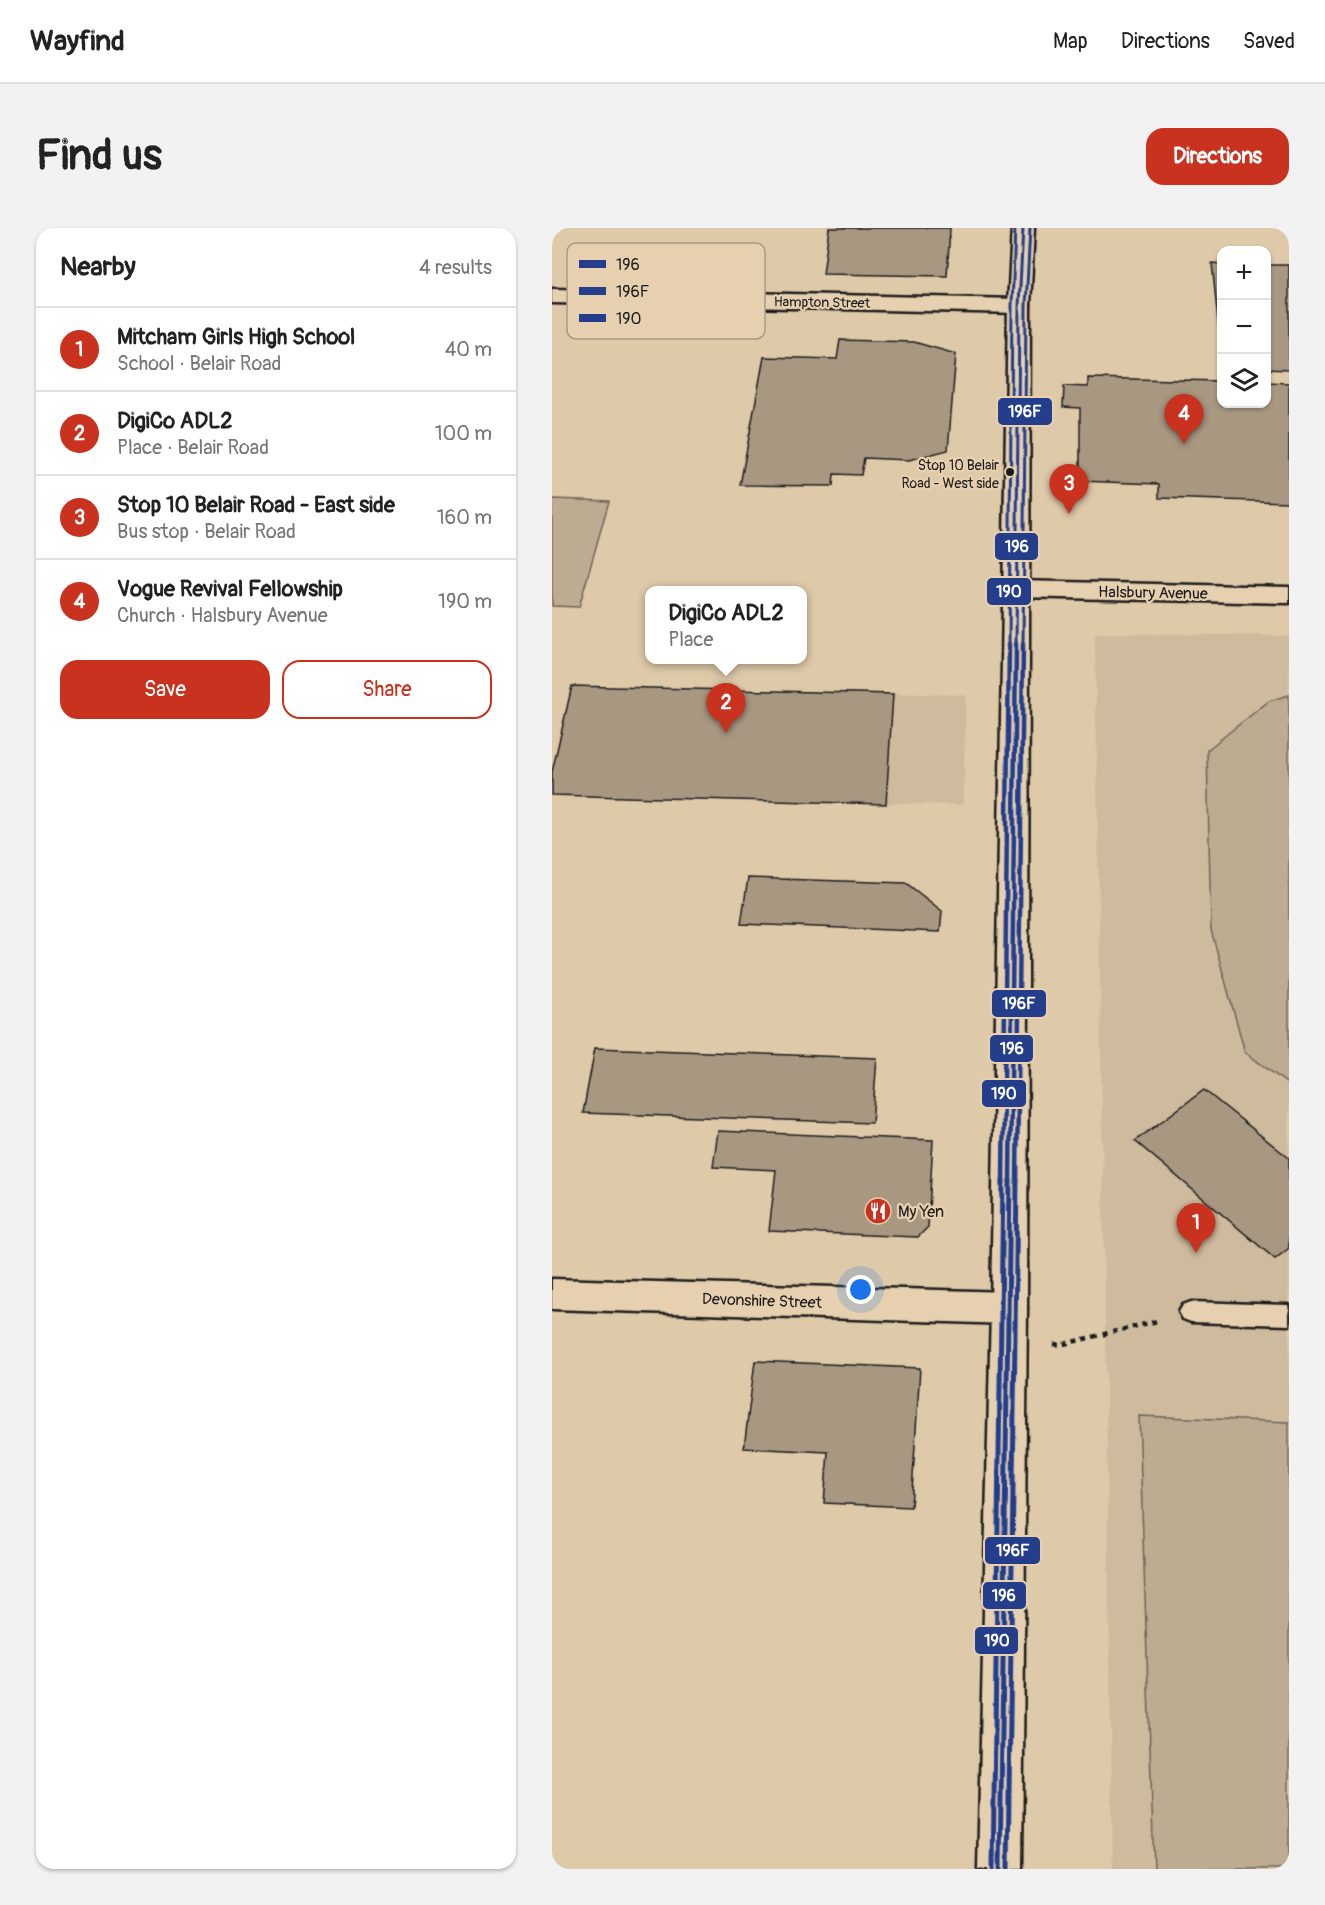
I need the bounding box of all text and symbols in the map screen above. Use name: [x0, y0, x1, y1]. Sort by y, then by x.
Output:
text: Wayfind: [30, 24, 125, 59]
text: Map: [1053, 28, 1088, 55]
text: Directions: [1121, 28, 1210, 55]
text: Saved: [1243, 28, 1295, 55]
button: Directions: [1146, 128, 1289, 185]
text: Find us: [36, 130, 162, 182]
legend: [567, 243, 765, 339]
map controls: [1217, 246, 1271, 408]
button: +: [1217, 246, 1271, 300]
text: Nearby: [60, 251, 136, 283]
text: 4 results: [419, 255, 492, 280]
text: 196: [616, 255, 640, 275]
text: 196F: [616, 282, 650, 302]
street label: Hampton Street: [774, 293, 871, 312]
button: −: [1217, 300, 1271, 354]
text: 190: [616, 309, 641, 329]
text: Mitcham Girls High School: [117, 323, 355, 351]
text: 1: [76, 337, 83, 362]
text: 40 m: [445, 337, 492, 362]
text: School · Belair Road: [117, 351, 281, 376]
button: layers: [1217, 354, 1271, 408]
pin: 4: [1164, 394, 1204, 444]
line badge: 196F: [997, 397, 1053, 426]
text: 196F: [1008, 402, 1042, 422]
text: DigiCo ADL2: [117, 407, 233, 435]
text: 2: [74, 421, 85, 446]
text: 100 m: [435, 421, 492, 446]
text: Place · Belair Road: [117, 435, 269, 460]
place label: Stop 10 Belair Road - West side: [902, 457, 999, 492]
pin: 3: [1050, 464, 1088, 514]
marker: Stop 10 Belair Road - West side: [1004, 466, 1016, 478]
text: Stop 10 Belair Road - East side: [117, 491, 395, 519]
text: 3: [74, 505, 85, 530]
text: 160 m: [437, 505, 492, 530]
text: Bus stop · Belair Road: [117, 519, 296, 544]
line badge: 196: [994, 532, 1039, 561]
text: 196: [1005, 537, 1029, 557]
text: Vogue Revival Fellowship: [117, 575, 343, 603]
line badge: 190: [986, 577, 1032, 606]
text: 190: [996, 582, 1022, 602]
street label: Halsbury Avenue: [1098, 582, 1208, 604]
popup: [645, 586, 807, 664]
text: 4: [74, 589, 85, 614]
text: 190 m: [438, 589, 492, 614]
text: DigiCo ADL2: [668, 599, 784, 627]
text: Church · Halsbury Avenue: [117, 603, 328, 628]
text: Place: [668, 627, 713, 652]
button: Save: [60, 660, 270, 719]
button: Share: [282, 660, 492, 719]
pin: 2: [706, 684, 746, 733]
line badge: 196F: [991, 989, 1047, 1018]
text: 196F: [1002, 994, 1036, 1014]
line badge: 196: [989, 1034, 1034, 1063]
text: 196: [1000, 1039, 1024, 1059]
line badge: 190: [981, 1079, 1027, 1108]
text: 190: [991, 1084, 1017, 1104]
restaurant icon: My Yen: [863, 1196, 893, 1226]
place label: My Yen: [898, 1202, 944, 1222]
pin: 1: [1176, 1204, 1216, 1253]
your location: [846, 1275, 875, 1304]
street label: Devonshire Street: [702, 1289, 823, 1313]
line badge: 196F: [984, 1536, 1041, 1565]
text: 196F: [996, 1541, 1030, 1561]
line badge: 196: [982, 1581, 1027, 1610]
text: 196: [992, 1586, 1016, 1606]
line badge: 190: [974, 1626, 1019, 1655]
text: 190: [984, 1631, 1010, 1651]

